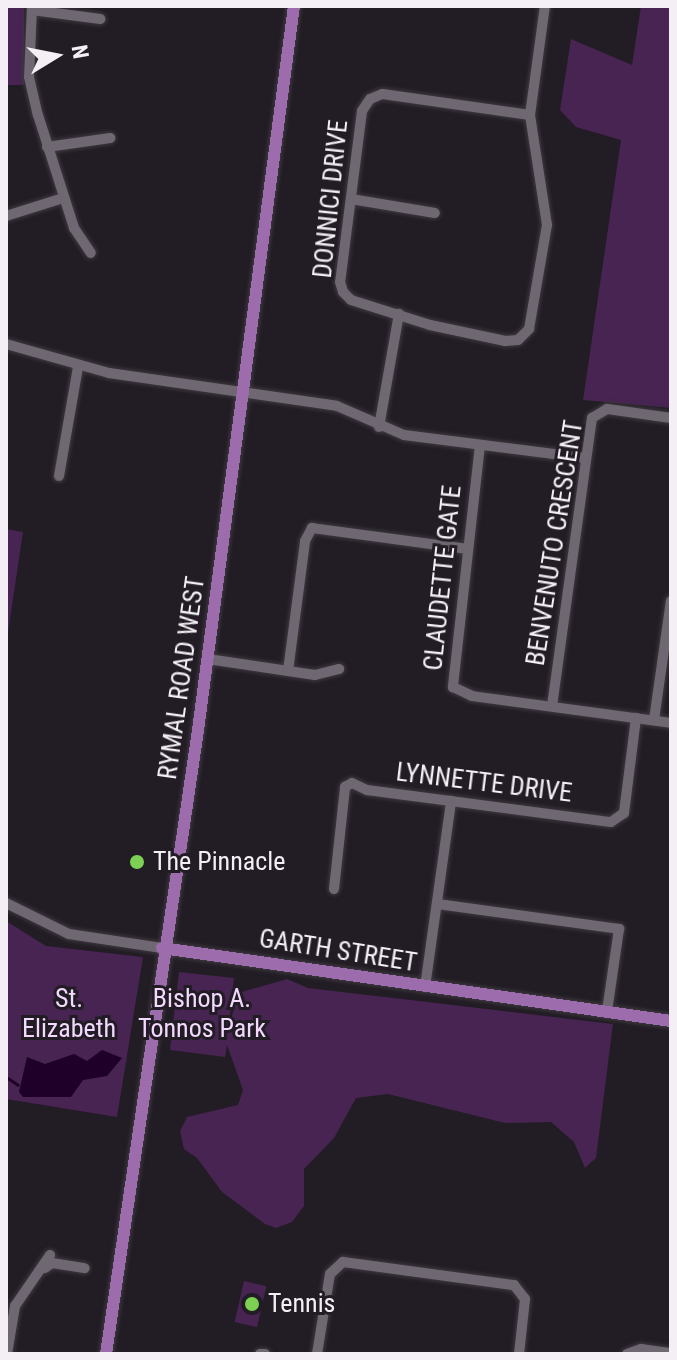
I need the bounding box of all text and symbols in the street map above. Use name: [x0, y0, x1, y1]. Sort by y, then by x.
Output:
north arrow: [16, 16, 96, 96]
text: N: [67, 43, 94, 61]
street label: DONNICI DRIVE: [307, 118, 355, 280]
street label: BENVENUTO CRESCENT: [520, 418, 590, 668]
street label: CLAUDETTE GATE: [418, 484, 468, 672]
street label: RYMAL ROAD WEST: [152, 574, 212, 782]
street label: LYNNETTE DRIVE: [394, 757, 574, 809]
place label: The Pinnacle: [153, 846, 285, 878]
marker: The Pinnacle: [128, 853, 146, 871]
street label: GARTH STREET: [257, 923, 419, 979]
park label: St. Elizabeth: [22, 983, 116, 1044]
park label: Bishop A. Tonnos Park: [138, 983, 266, 1044]
place label: Tennis: [268, 1288, 335, 1320]
marker: Tennis: [243, 1295, 261, 1313]

